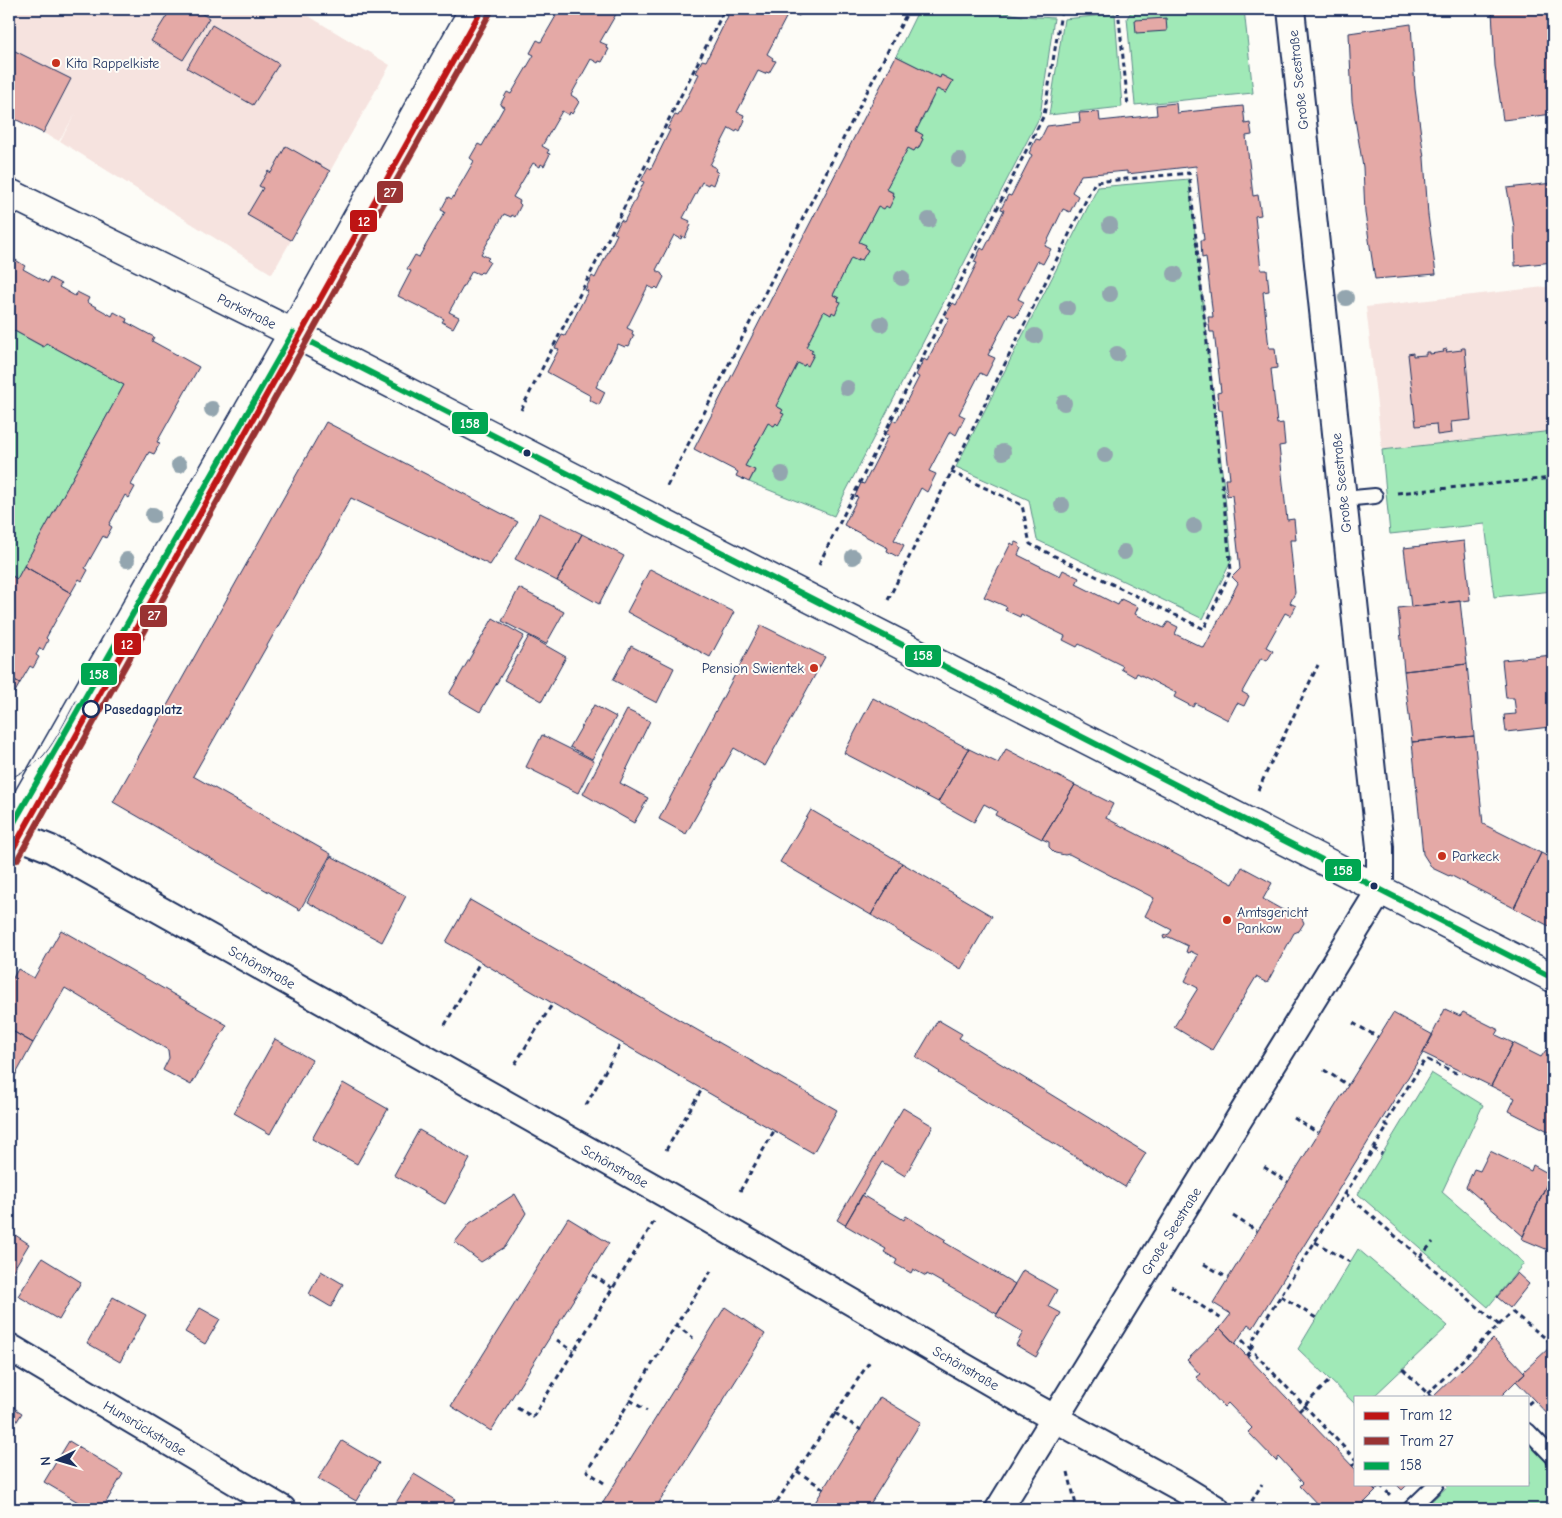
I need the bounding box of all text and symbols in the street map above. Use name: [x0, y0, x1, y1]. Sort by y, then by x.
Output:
street label: Große Seestraße: [1285, 29, 1312, 131]
place label: Kita Rappelkiste: [66, 55, 159, 72]
marker: Kita Rappelkiste: [50, 57, 62, 69]
line badge: 27: [376, 180, 404, 204]
text: 27: [383, 184, 397, 201]
line badge: 12: [349, 209, 378, 233]
text: 12: [358, 213, 370, 230]
street label: Parkstraße: [214, 290, 279, 333]
line badge: 158: [451, 411, 489, 435]
text: 158: [460, 415, 480, 432]
street label: Große Seestraße: [1328, 432, 1355, 534]
unlabelled marker: [522, 448, 532, 458]
line badge: 27: [139, 604, 168, 628]
text: 27: [147, 607, 161, 624]
line badge: 12: [113, 632, 142, 656]
text: 12: [121, 636, 133, 653]
line badge: 158: [904, 644, 942, 668]
text: 158: [913, 647, 933, 664]
place label: Pension Swientek: [702, 660, 804, 677]
line badge: 158: [80, 662, 118, 686]
marker: Pension Swientek: [808, 662, 820, 674]
text: 158: [89, 666, 109, 683]
marker: Pasedagplatz: [82, 700, 100, 718]
place label: Pasedagplatz: [104, 701, 182, 718]
place label: Parkeck: [1452, 848, 1499, 865]
marker: Parkeck: [1436, 850, 1448, 862]
line badge: 158: [1324, 858, 1362, 882]
text: 158: [1333, 862, 1353, 879]
unlabelled marker: [1369, 881, 1379, 891]
place label: Amtsgericht Pankow: [1237, 904, 1309, 937]
marker: Amtsgericht Pankow: [1221, 914, 1233, 926]
street label: Schönstraße: [225, 942, 298, 993]
street label: Schönstraße: [578, 1141, 651, 1192]
street label: Große Seestraße: [1138, 1184, 1205, 1278]
street label: Schönstraße: [930, 1343, 1002, 1394]
legend: [1354, 1396, 1530, 1486]
street label: Hunsrückstraße: [100, 1397, 189, 1460]
text: Tram 12: [1400, 1406, 1452, 1424]
text: Tram 27: [1400, 1432, 1454, 1450]
north arrow: [32, 1436, 82, 1486]
text: N: [37, 1456, 54, 1466]
text: 158: [1400, 1456, 1422, 1474]

